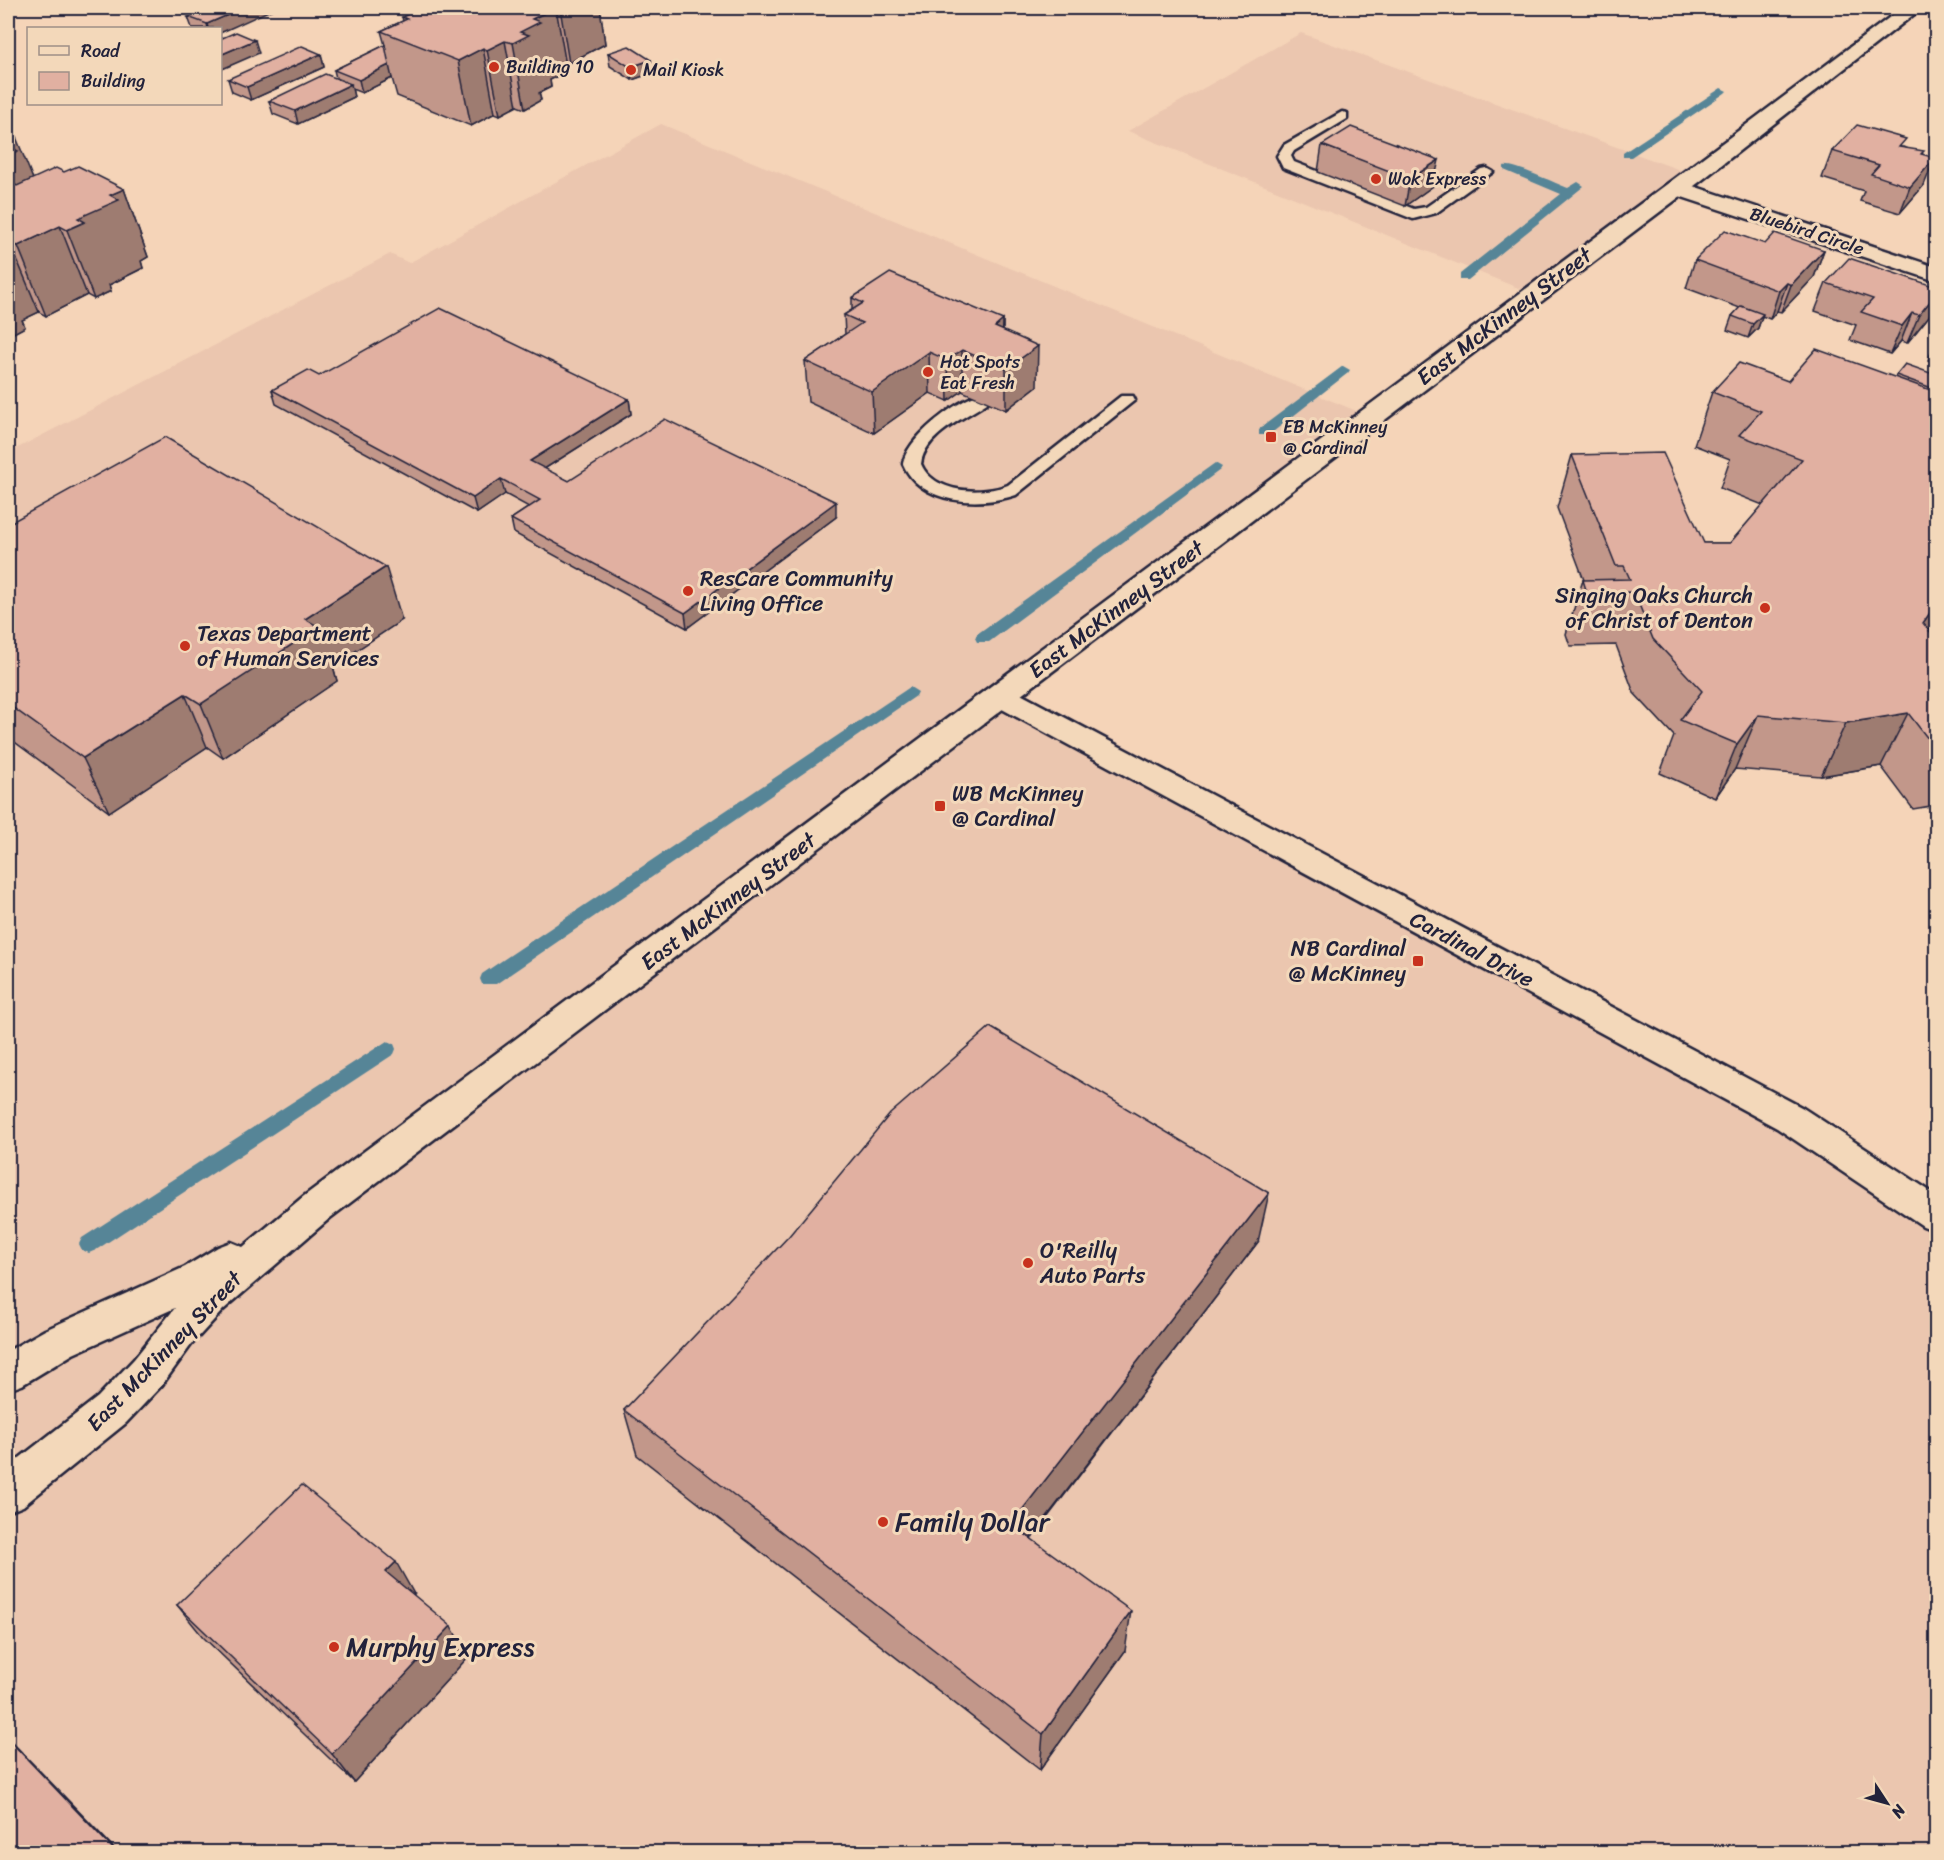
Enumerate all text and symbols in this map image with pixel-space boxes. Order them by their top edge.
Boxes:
legend [27,27,222,105]
text: Road [81,35,121,67]
place label: Building 10 [506,51,594,83]
place label: Mail Kiosk [643,54,724,86]
marker: Building 10 [487,60,501,74]
marker: Mail Kiosk [624,63,638,77]
text: Building [81,65,145,97]
place label: Wok Express [1388,163,1487,195]
marker: Wok Express [1369,172,1383,186]
street label: Bluebird Circle [1746,197,1868,265]
street label: East McKinney Street [1407,236,1601,395]
place label: Hot Spots Eat Fresh [940,346,1021,399]
marker: Hot Spots Eat Fresh [921,365,935,379]
place label: EB McKinney @ Cardinal [1283,411,1388,464]
marker: EB McKinney @ Cardinal [1264,430,1278,444]
street label: East McKinney Street [1019,529,1213,688]
place label: ResCare Community Living Office [700,559,894,623]
place label: Singing Oaks Church of Christ of Denton [1555,576,1753,640]
marker: ResCare Community Living Office [681,584,695,598]
marker: Singing Oaks Church of Christ of Denton [1758,601,1772,615]
place label: Texas Department of Human Services [197,614,380,678]
marker: Texas Department of Human Services [178,639,192,653]
place label: WB McKinney @ Cardinal [952,774,1084,838]
marker: WB McKinney @ Cardinal [933,799,947,813]
street label: East McKinney Street [631,821,825,980]
street label: Cardinal Drive [1403,900,1541,998]
place label: NB Cardinal @ McKinney [1288,929,1407,993]
marker: NB Cardinal @ McKinney [1411,954,1425,968]
place label: O'Reilly Auto Parts [1039,1231,1146,1295]
marker: O'Reilly Auto Parts [1021,1256,1035,1270]
street label: East McKinney Street [76,1260,253,1441]
place label: Family Dollar [895,1498,1051,1546]
marker: Family Dollar [876,1515,890,1529]
place label: Murphy Express [346,1623,535,1671]
marker: Murphy Express [327,1640,341,1654]
north arrow [1857,1773,1917,1833]
text: N [1883,1798,1914,1825]

